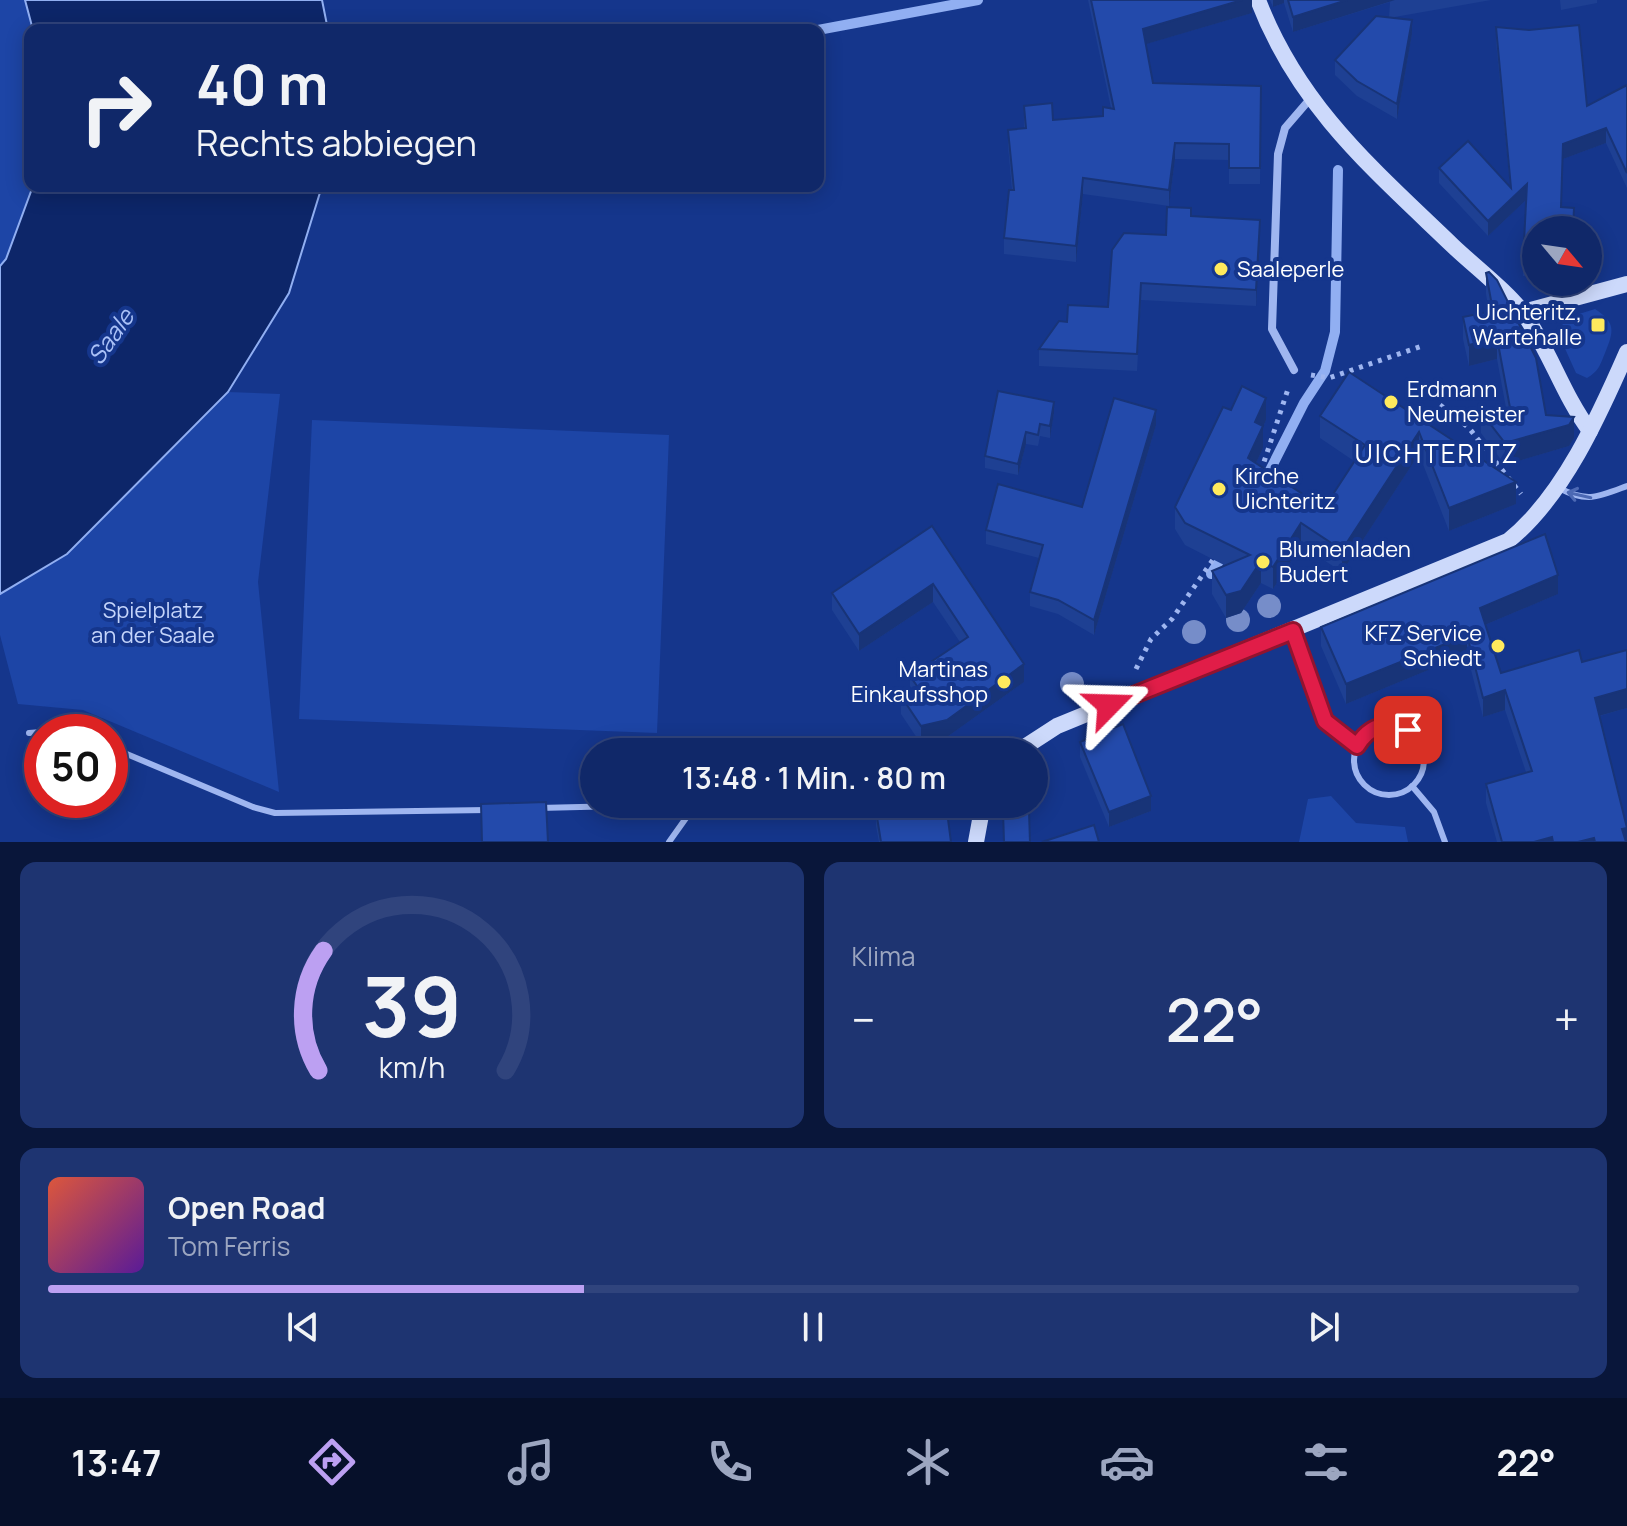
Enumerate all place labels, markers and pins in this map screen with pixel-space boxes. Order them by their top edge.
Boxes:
place label: Saaleperle [1237,254,1345,284]
marker: Saaleperle [1212,260,1230,278]
place label: Uichteritz, Wartehalle [1473,297,1582,352]
marker: Uichteritz, Wartehalle [1589,316,1607,334]
place label: Erdmann Neumeister [1407,374,1525,429]
marker: Erdmann Neumeister [1382,393,1400,411]
place label: Kirche Uichteritz [1235,461,1336,516]
marker: Kirche Uichteritz [1210,480,1228,498]
place label: Blumenladen Budert [1279,534,1411,589]
marker: Blumenladen Budert [1254,553,1272,571]
place label: KFZ Service Schiedt [1365,618,1482,673]
marker: KFZ Service Schiedt [1489,637,1507,655]
place label: Martinas Einkaufsshop [851,654,988,709]
marker: Martinas Einkaufsshop [995,673,1013,691]
pin [1374,696,1442,764]

